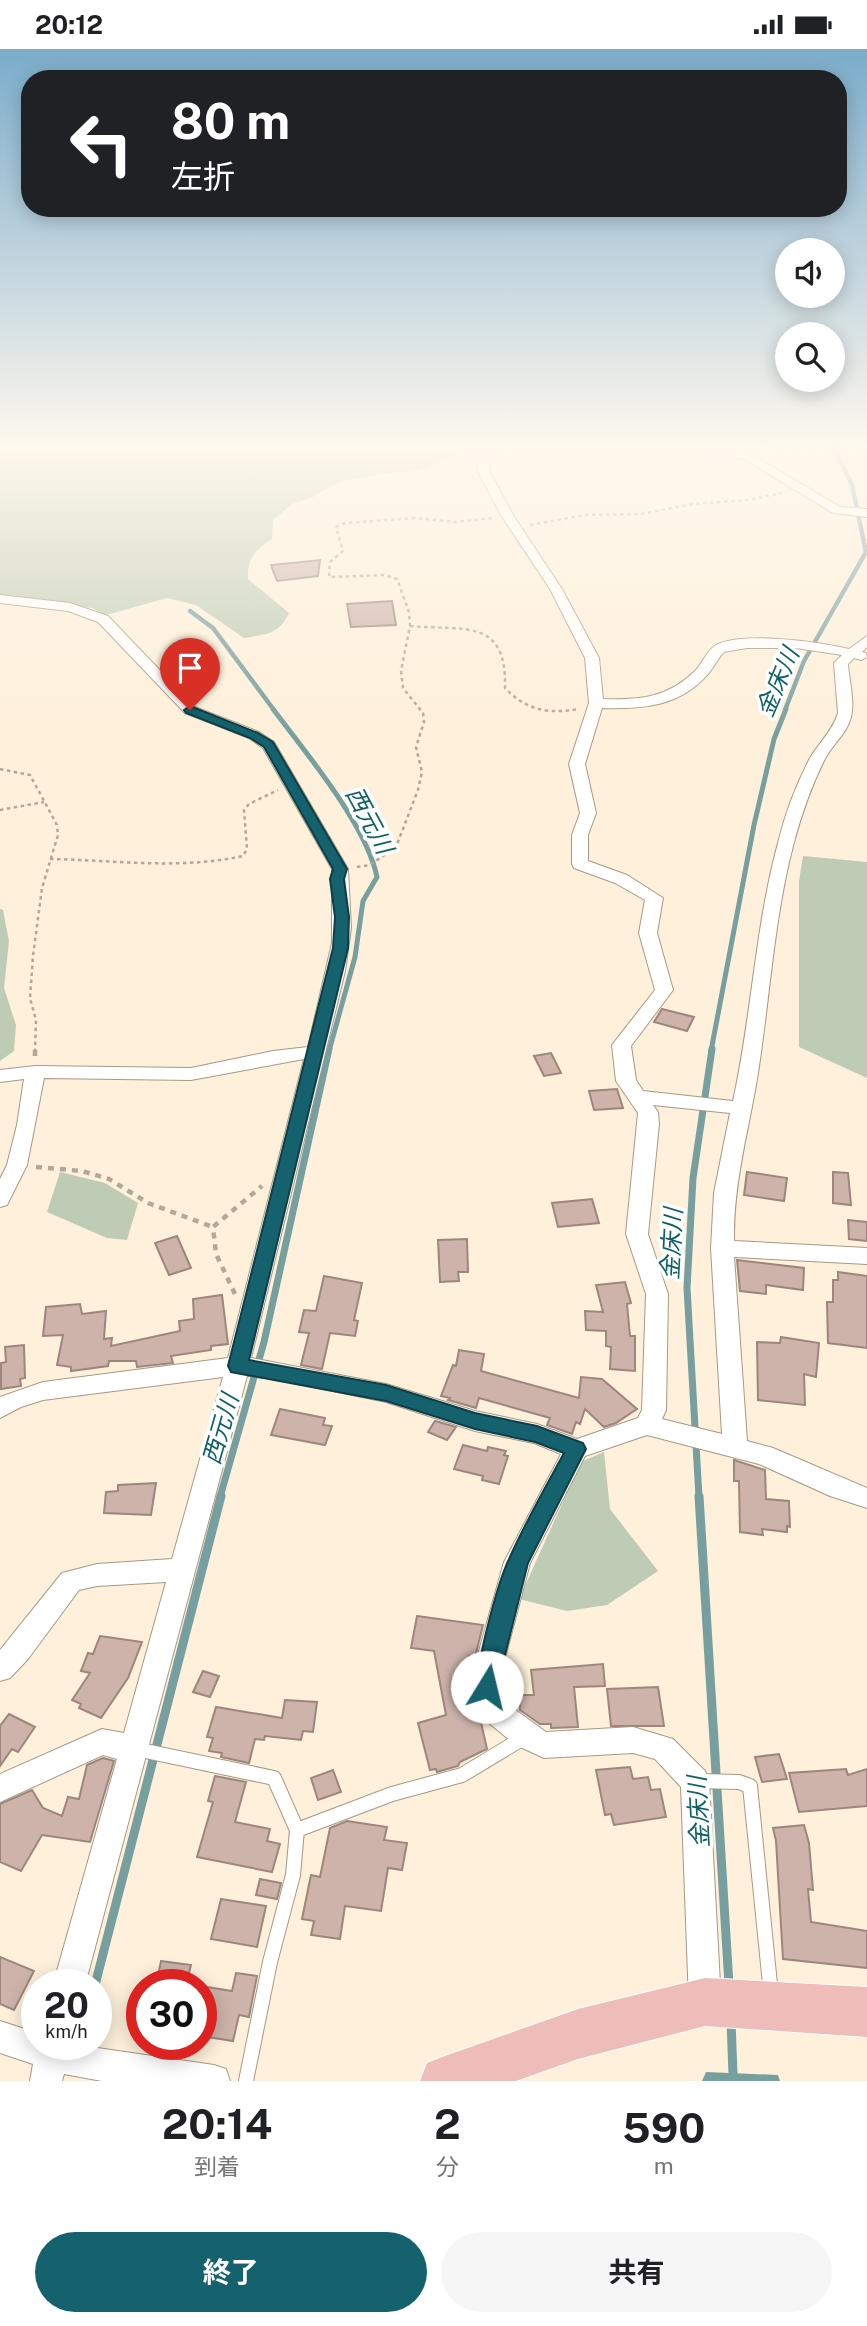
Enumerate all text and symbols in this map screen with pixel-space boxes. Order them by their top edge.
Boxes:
text: 20:12 [35,9,103,40]
text: 80 m [171,92,290,150]
icon: left [56,98,147,189]
text: 左折 [171,158,235,195]
map controls [775,238,845,392]
button: sound [775,238,845,308]
button: search [775,322,845,392]
pin [160,638,220,710]
water label: 金床川 [750,641,805,721]
icon: arrive [171,649,209,687]
water label: 西元川 [341,782,401,861]
water label: 金床川 [655,1204,687,1281]
water label: 西元川 [197,1388,244,1467]
position arrow [450,1650,524,1724]
water label: 金床川 [682,1772,714,1849]
speed limit sign: 30 [126,1969,217,2060]
text: 20 [44,1985,89,2026]
text: km/h [45,2021,88,2042]
text: 20:14 [162,2099,272,2148]
text: 2 [434,2099,461,2148]
text: 590 [622,2103,705,2152]
text: m [654,2152,674,2179]
text: 到着 [194,2153,240,2180]
text: 分 [436,2153,459,2180]
button: 終了 [35,2232,427,2312]
button: 共有 [441,2232,832,2312]

